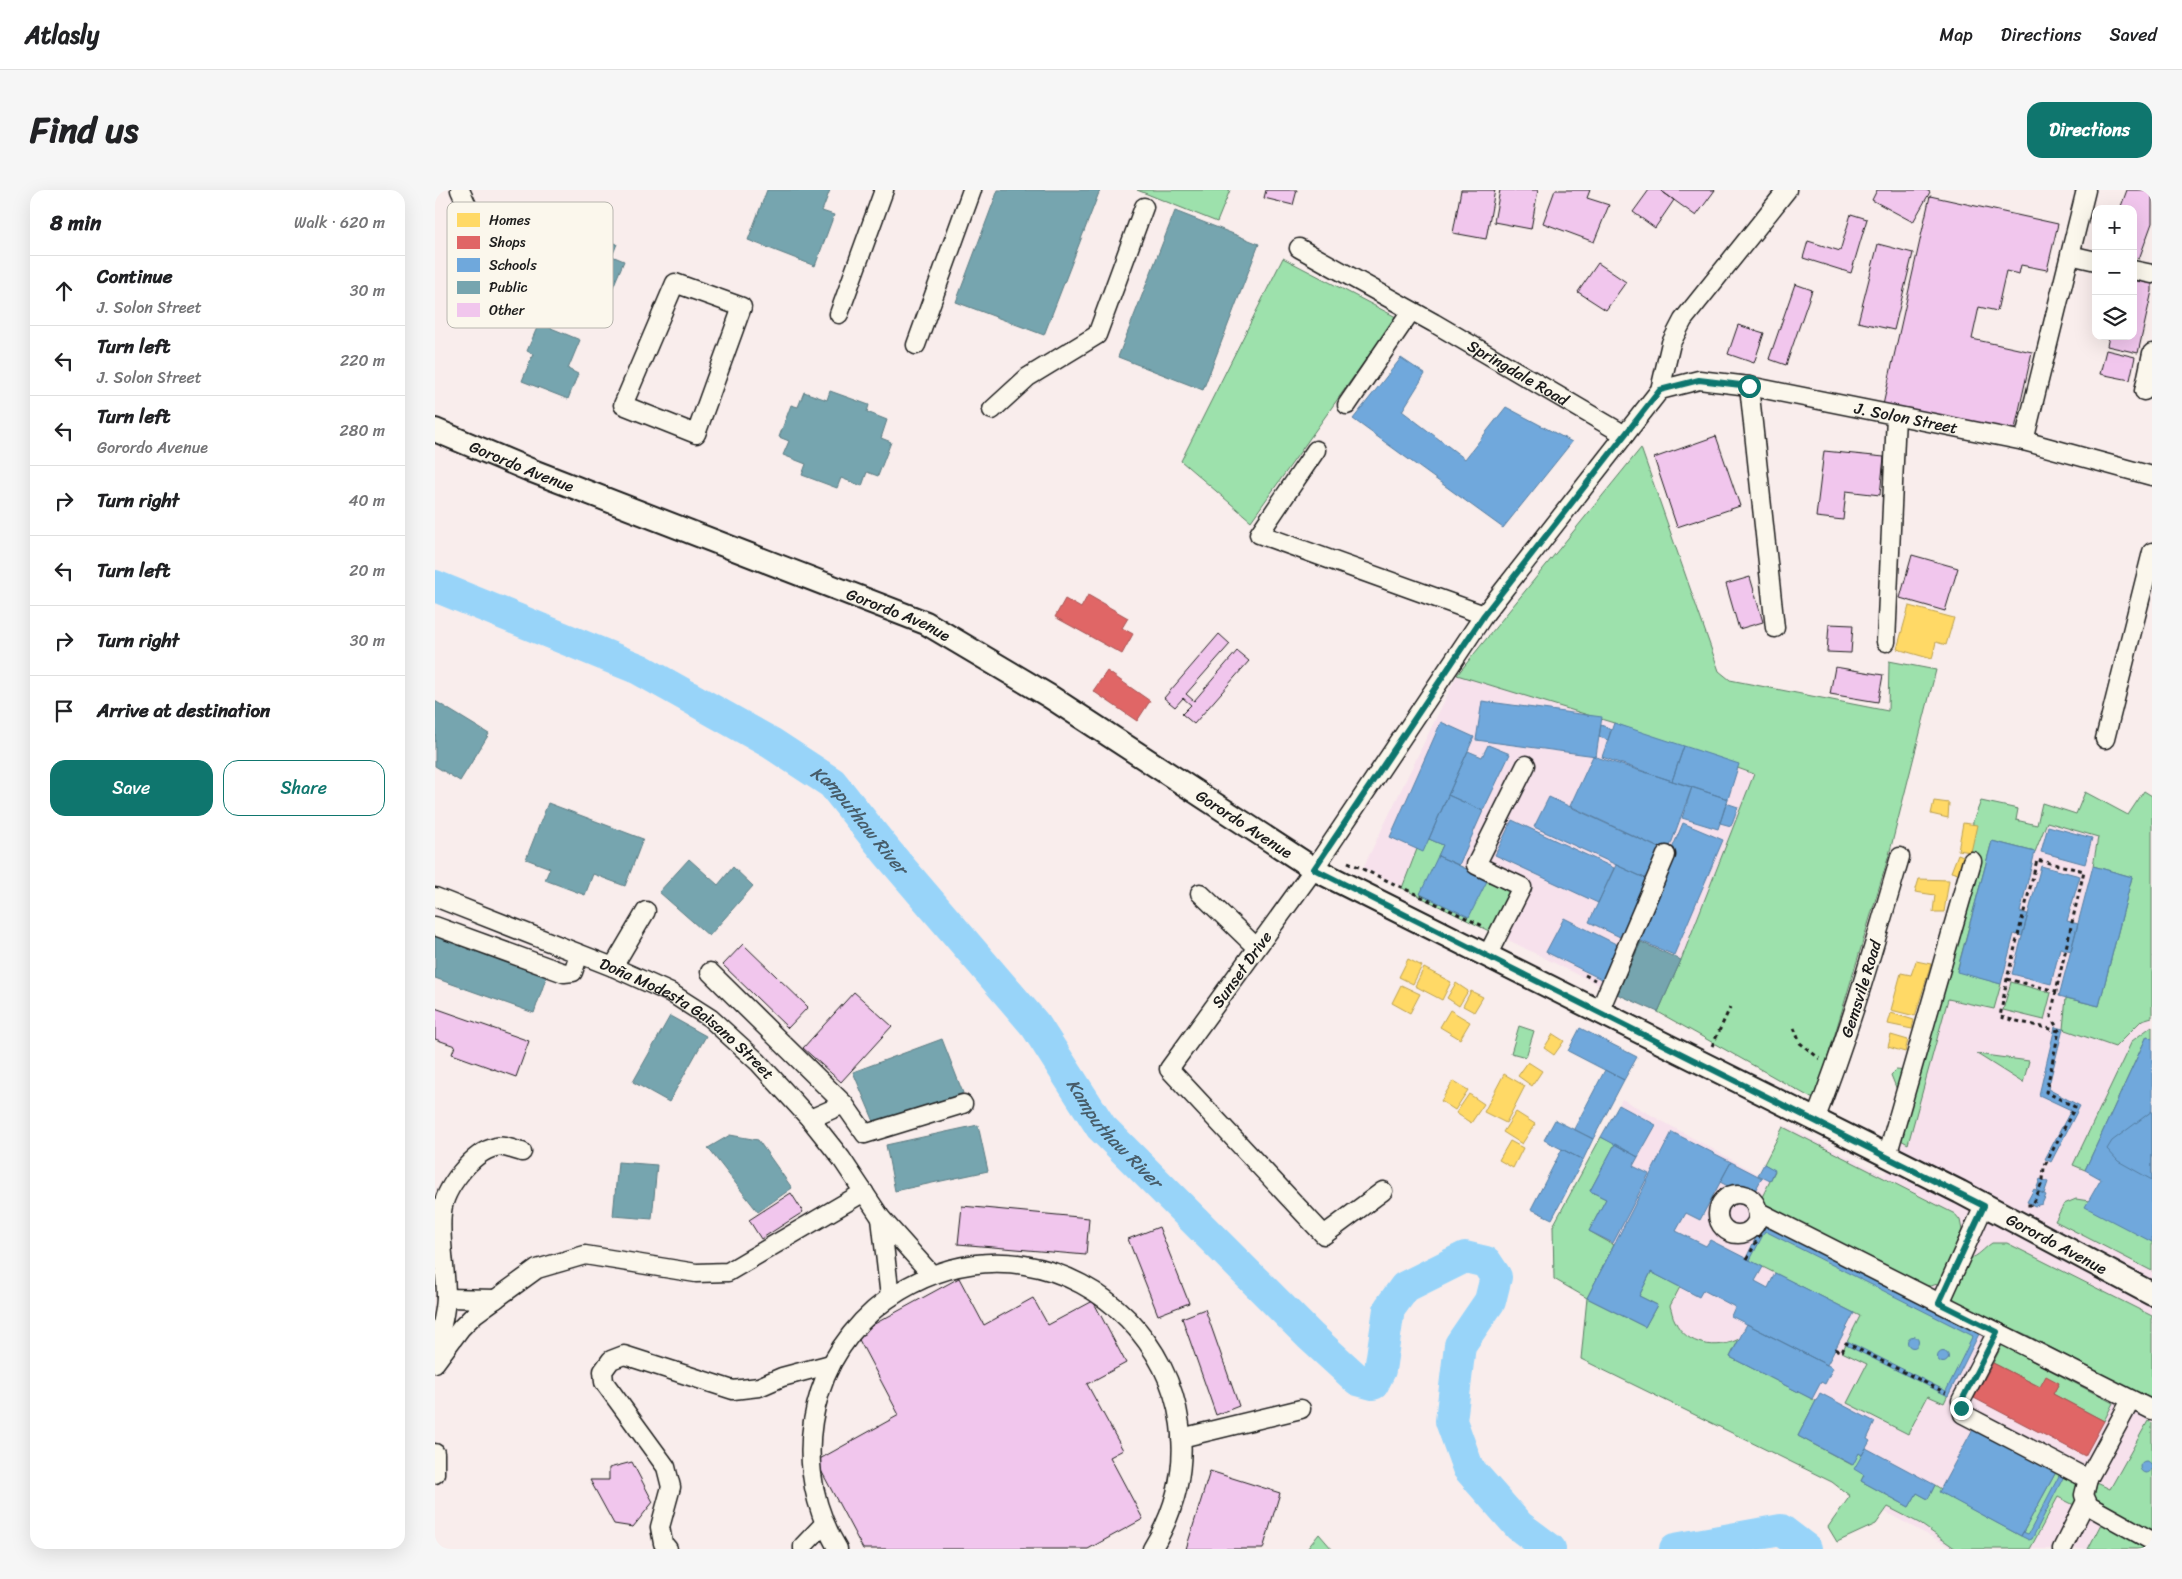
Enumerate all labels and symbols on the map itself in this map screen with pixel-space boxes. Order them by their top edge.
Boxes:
legend [447,202,613,328]
text: Homes [489,208,531,233]
text: Shops [489,230,526,255]
text: Schools [489,253,537,278]
text: Public [489,275,528,300]
text: Other [489,298,526,323]
street label: Springdale Road [1462,332,1576,415]
route start [1738,375,1761,398]
street label: J. Solon Street [1851,393,1960,442]
street label: Gorordo Avenue [465,432,579,501]
street label: Gorordo Avenue [842,580,957,650]
water label: Kamputhaw River [804,757,918,885]
street label: Gorordo Avenue [1190,782,1299,867]
street label: Sunset Drive [1204,925,1280,1014]
street label: Gemsvile Road [1832,935,1890,1041]
street label: Doña Modesta Gaisano Street [595,949,782,1087]
water label: Kamputhaw River [1058,1072,1172,1198]
street label: Gorordo Avenue [2001,1205,2113,1283]
route end [1950,1397,1973,1420]

